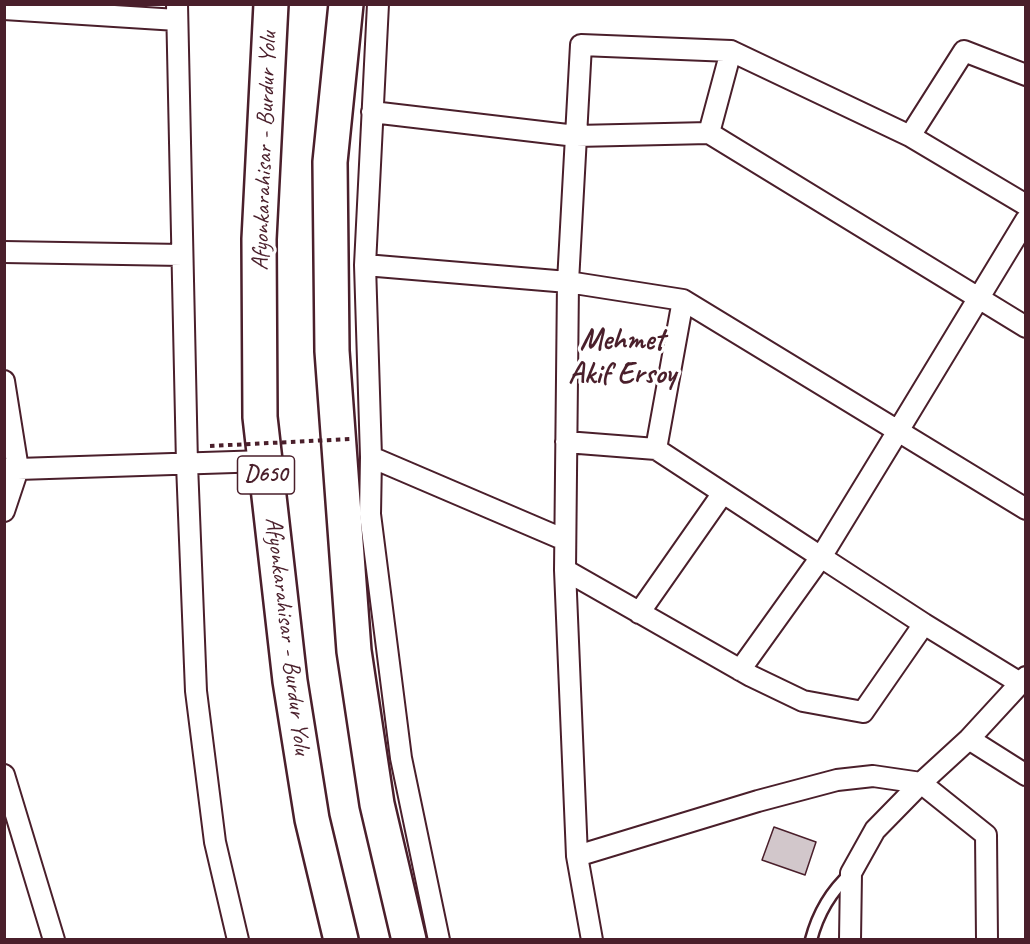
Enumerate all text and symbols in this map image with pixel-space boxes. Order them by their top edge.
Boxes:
street label: Afyonkarahisar - Burdur Yolu [246,31,284,271]
district label: Mehmet Akif Ersoy [568,323,676,394]
road number: D650 [238,456,294,494]
street label: Afyonkarahisar - Burdur Yolu [258,515,316,757]

